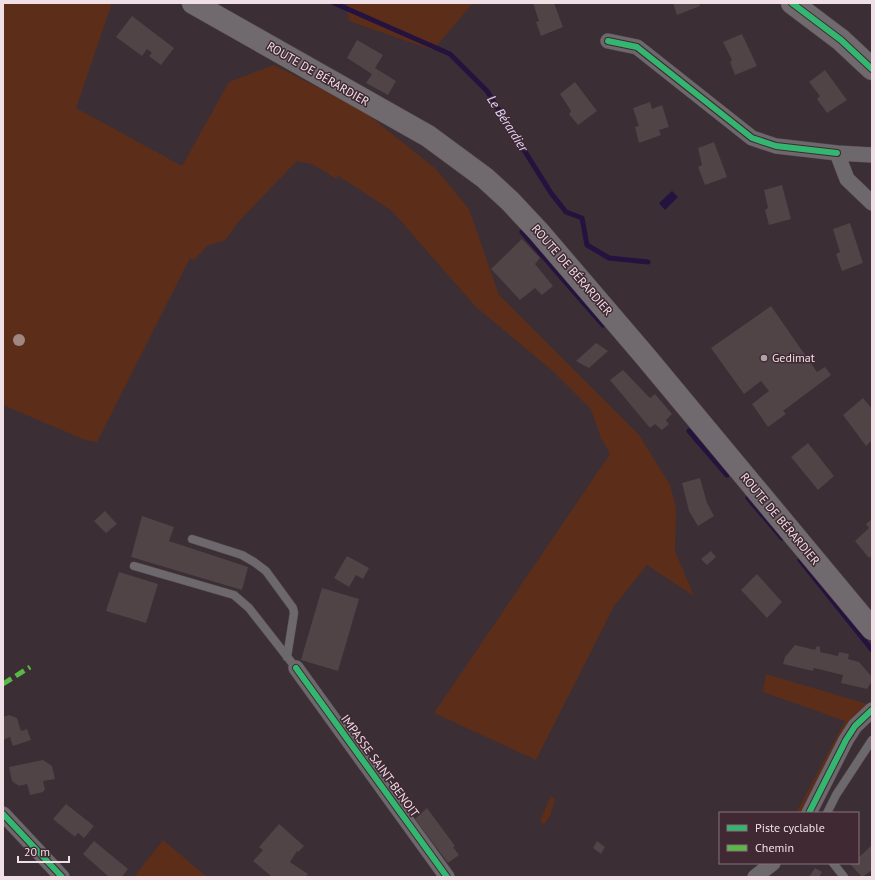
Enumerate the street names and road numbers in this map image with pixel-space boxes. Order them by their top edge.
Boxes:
street label: ROUTE DE BÉRARDIER [264,38,372,109]
street label: ROUTE DE BÉRARDIER [529,221,616,318]
street label: ROUTE DE BÉRARDIER [737,470,823,568]
street label: IMPASSE SAINT-BENOIT [338,711,423,820]

